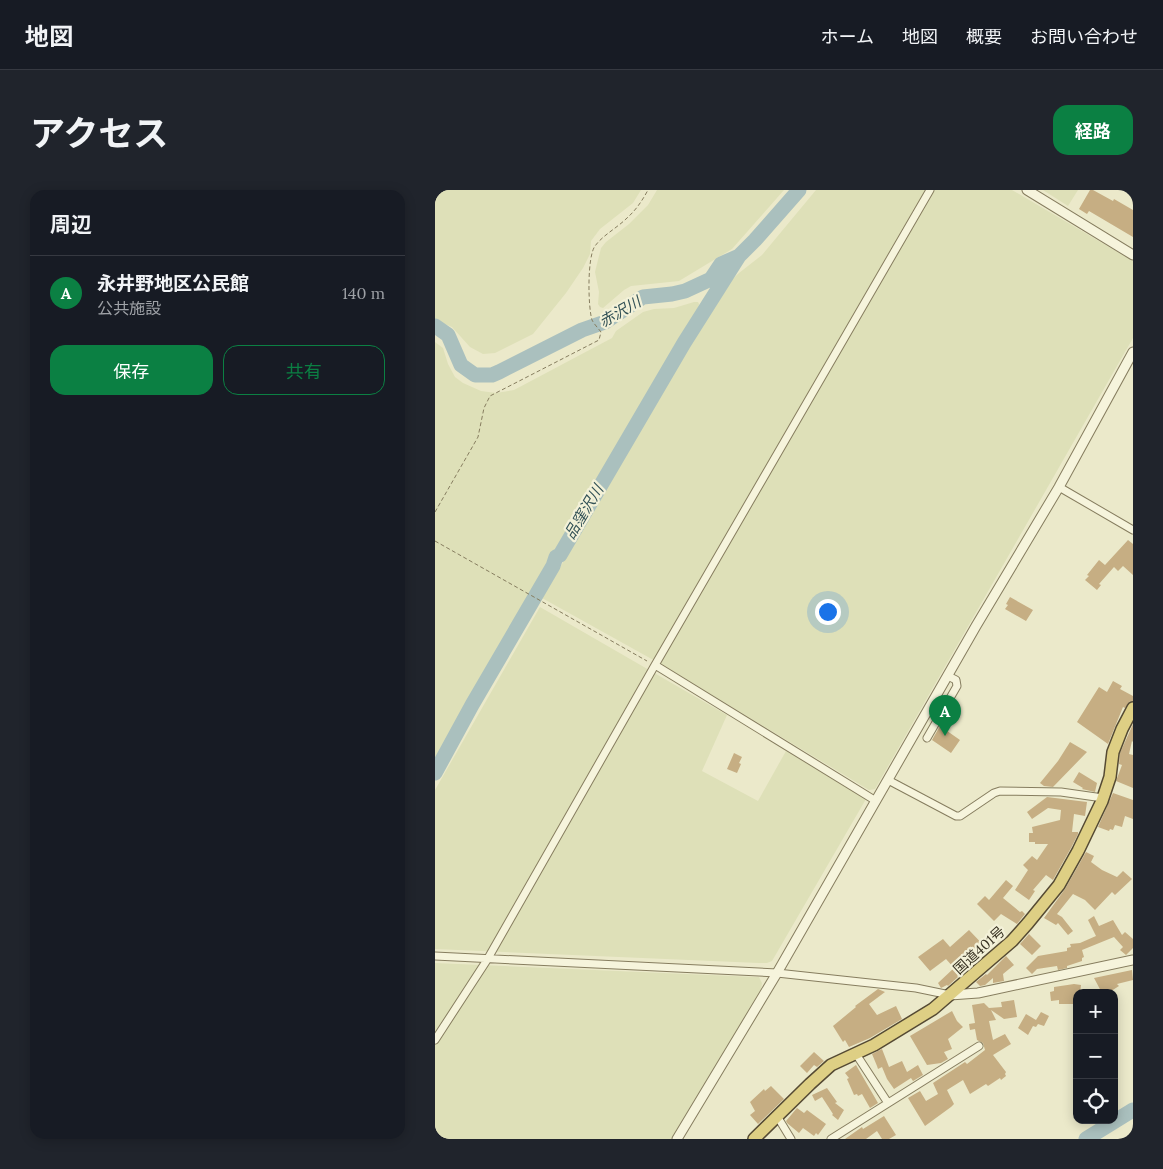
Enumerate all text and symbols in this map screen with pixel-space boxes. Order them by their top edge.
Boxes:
text: 地図 [25,21,73,52]
text: ホーム [821,25,874,48]
text: 地図 [902,25,938,48]
text: 概要 [966,25,1002,48]
text: お問い合わせ [1030,25,1138,48]
button: 経路 [1053,105,1133,155]
text: アクセス [30,111,168,156]
text: 周辺 [50,211,92,238]
text: 永井野地区公民館 [97,271,249,295]
text: A [61,283,71,303]
text: 140 m [342,283,385,303]
water label: 赤沢川 [596,291,646,331]
text: 公共施設 [97,298,161,318]
button: 保存 [50,345,213,395]
button: 共有 [223,345,385,395]
water label: 品窪沢川 [560,479,608,542]
your location [815,599,841,625]
pin: A [929,695,961,736]
street label: 国道401号 [949,922,1009,978]
map controls [1073,989,1118,1124]
button: + [1073,989,1118,1034]
button: − [1073,1034,1118,1079]
button: locate [1073,1079,1118,1124]

